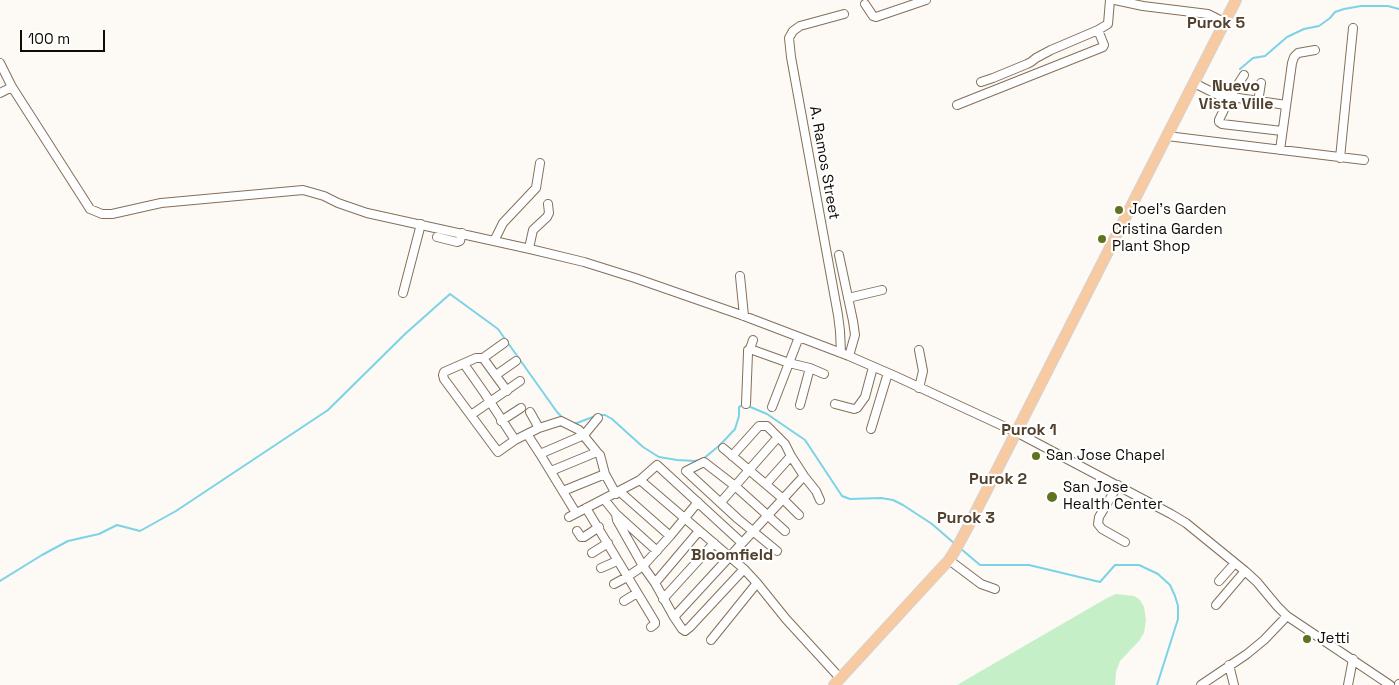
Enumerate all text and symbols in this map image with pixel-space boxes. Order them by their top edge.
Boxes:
district label: Purok 5 [1187,14,1245,34]
scale bar [22,20,108,52]
text: 100 m [28,29,70,48]
district label: Nuevo Vista Ville [1199,77,1273,115]
street label: A. Ramos Street [805,105,843,221]
place label: Joel's Garden [1129,201,1226,219]
marker: Joel's Garden [1113,204,1125,216]
place label: Cristina Garden Plant Shop [1112,221,1223,256]
marker: Cristina Garden Plant Shop [1096,233,1108,245]
district label: Purok 1 [1001,421,1057,441]
place label: San Jose Chapel [1046,447,1165,465]
marker: San Jose Chapel [1030,450,1042,462]
district label: Purok 2 [969,470,1027,490]
place label: San Jose Health Center [1063,479,1163,514]
marker: San Jose Health Center [1045,490,1059,504]
district label: Purok 3 [937,509,995,529]
district label: Bloomfield [691,546,773,566]
place label: Jetti [1317,630,1350,648]
marker: Jetti [1301,633,1313,645]

